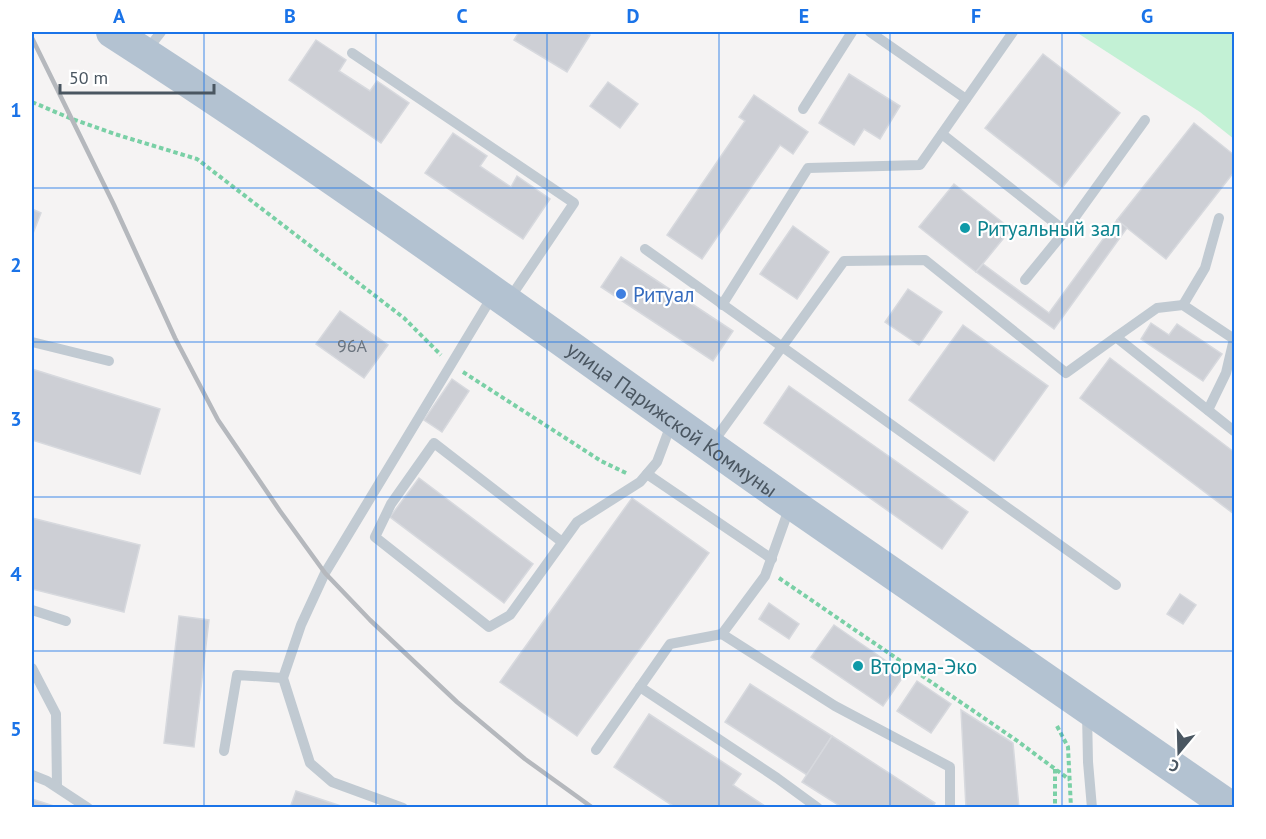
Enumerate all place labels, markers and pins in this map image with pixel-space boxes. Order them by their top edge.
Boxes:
place label: Ритуальный зал [977,215,1121,242]
marker: Ритуальный зал [958,221,972,235]
place label: Ритуал [633,281,695,308]
marker: Ритуал [614,287,628,301]
place label: Вторма-Эко [870,653,977,680]
marker: Вторма-Эко [851,659,865,673]

